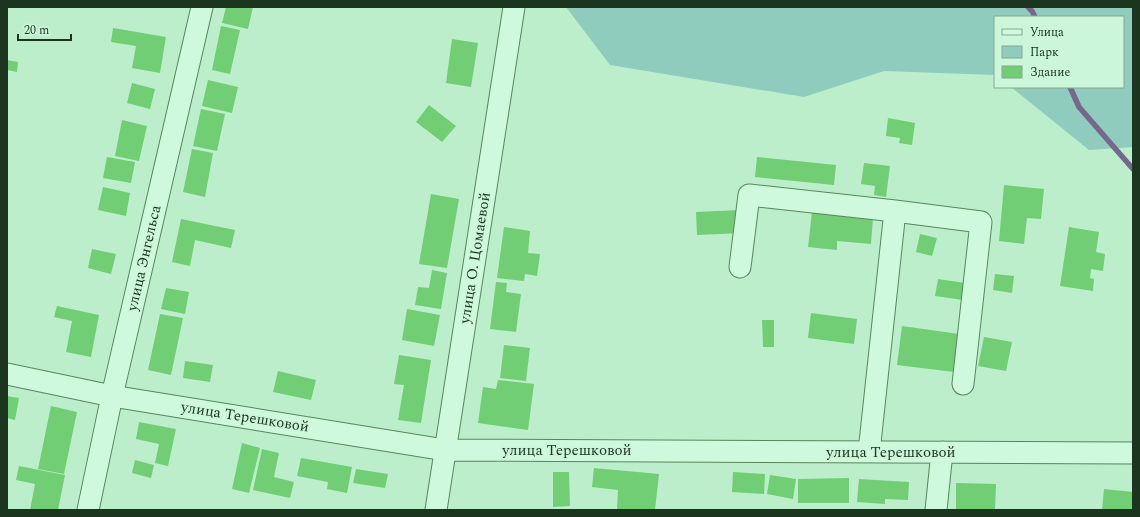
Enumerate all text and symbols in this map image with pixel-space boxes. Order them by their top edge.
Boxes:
scale bar [18,16,71,42]
legend [994,16,1124,88]
text: 20 m [24,21,49,40]
text: Улица [1030,23,1064,42]
text: Парк [1030,43,1059,62]
text: Здание [1030,63,1070,82]
street label: улица О. Цомаевой [453,191,497,326]
street label: улица Энгельса [120,202,168,314]
street label: улица Терешковой [178,395,311,438]
street label: улица Терешковой [501,439,632,462]
street label: улица Терешковой [825,441,956,464]

